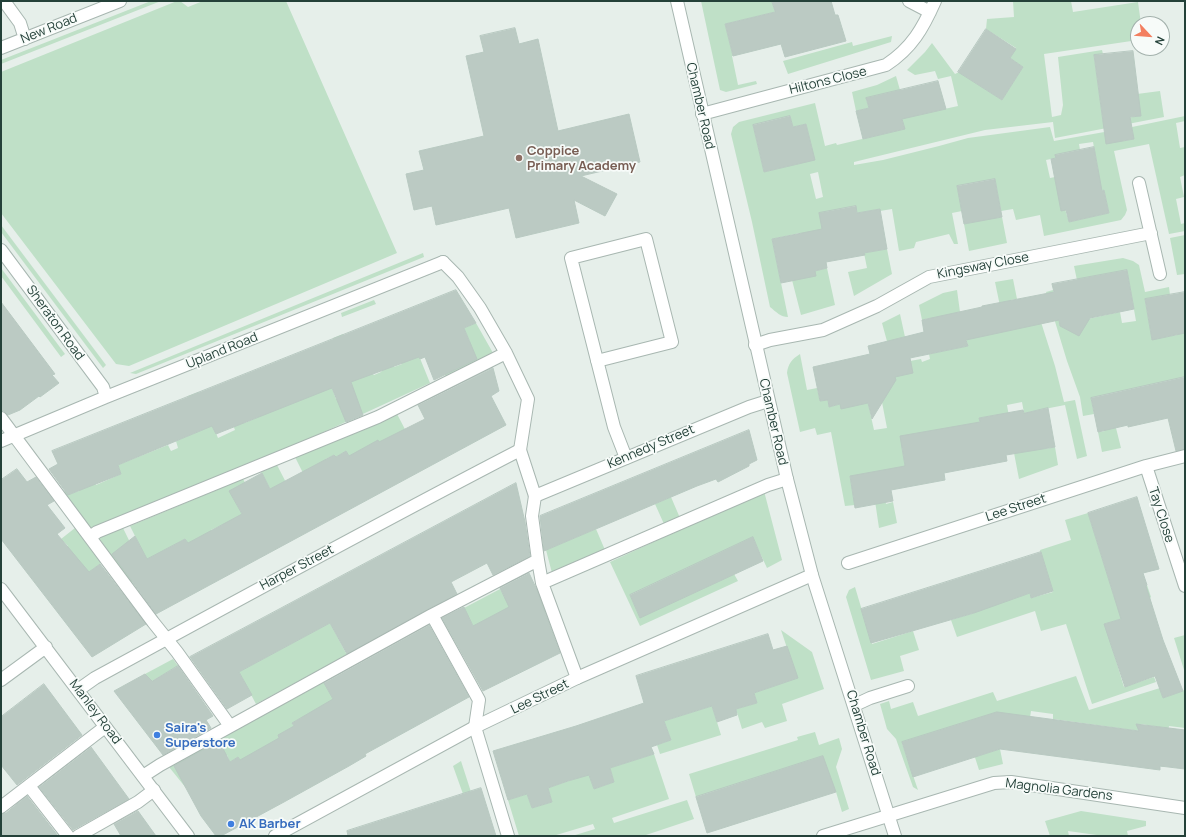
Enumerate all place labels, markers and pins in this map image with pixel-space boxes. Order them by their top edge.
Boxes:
place label: Coppice Primary Academy [527,143,636,174]
marker: Coppice Primary Academy [514,153,524,163]
place label: Saira's Superstore [165,720,236,751]
marker: Saira's Superstore [152,730,162,740]
place label: AK Barber [239,816,301,832]
marker: AK Barber [226,819,236,829]

